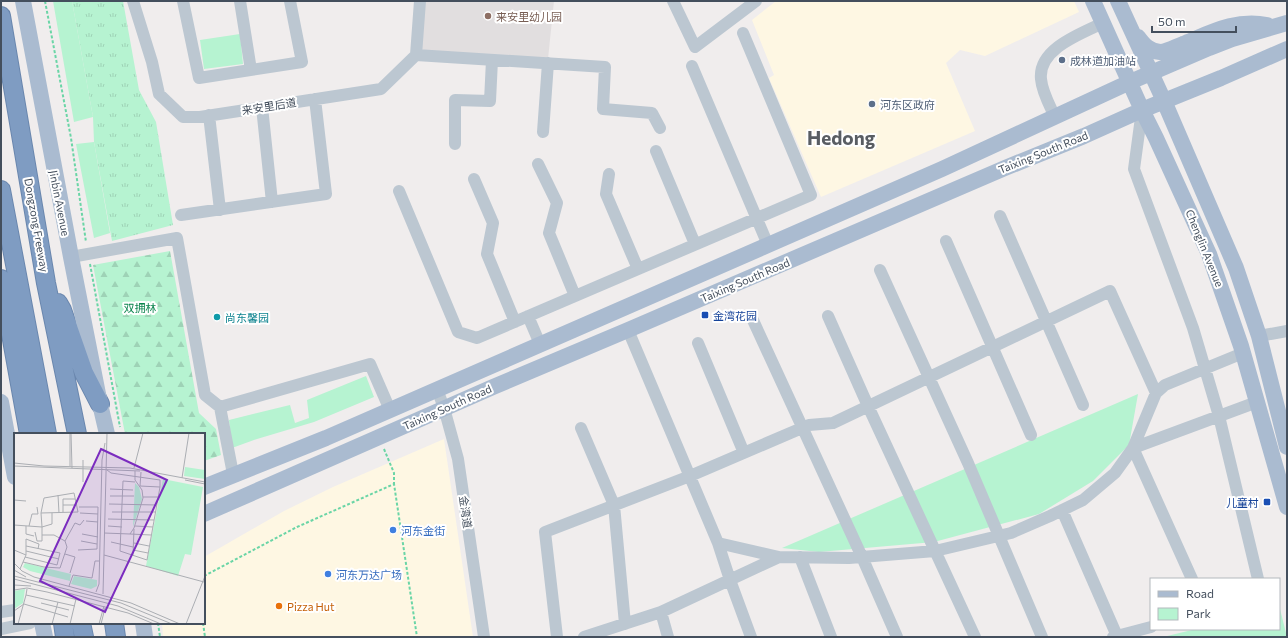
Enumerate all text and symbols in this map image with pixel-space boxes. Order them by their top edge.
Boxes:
scale bar [1152,8,1236,34]
place label: 来安里幼儿园 [496,10,562,23]
marker: 来安里幼儿园 [483,11,493,21]
text: 50 m [1158,14,1186,28]
place label: 成林道加油站 [1070,54,1136,67]
marker: 成林道加油站 [1057,55,1067,65]
street label: 来安里后道 [241,95,297,117]
place label: 河东区政府 [880,98,935,111]
marker: 河东区政府 [867,99,877,109]
district label: Hedong [807,126,876,149]
street label: Taixing South Road [996,128,1090,176]
street label: Jinbin Avenue [46,169,73,237]
street label: Dongzong Freeway [22,177,52,273]
street label: Chenglin Avenue [1184,207,1227,289]
street label: Taixing South Road [698,255,792,305]
park label: 双拥林 [124,301,157,314]
place label: 金湾花园 [713,309,757,322]
marker: 金湾花园 [700,310,710,320]
place label: 尚东馨园 [225,311,269,324]
marker: 尚东馨园 [212,312,222,322]
street label: Taixing South Road [401,382,493,432]
inset map [14,433,205,624]
street label: 金湾道 [457,495,475,529]
place label: 儿童村 [1226,496,1259,509]
marker: 儿童村 [1262,497,1272,507]
place label: 河东金街 [401,524,445,537]
marker: 河东金街 [388,525,398,535]
place label: 河东万达广场 [336,568,402,581]
marker: 河东万达广场 [323,569,333,579]
legend [1150,578,1280,630]
text: Road [1186,586,1214,600]
place label: Pizza Hut [287,600,335,613]
marker: Pizza Hut [274,601,284,611]
text: Park [1186,606,1212,620]

